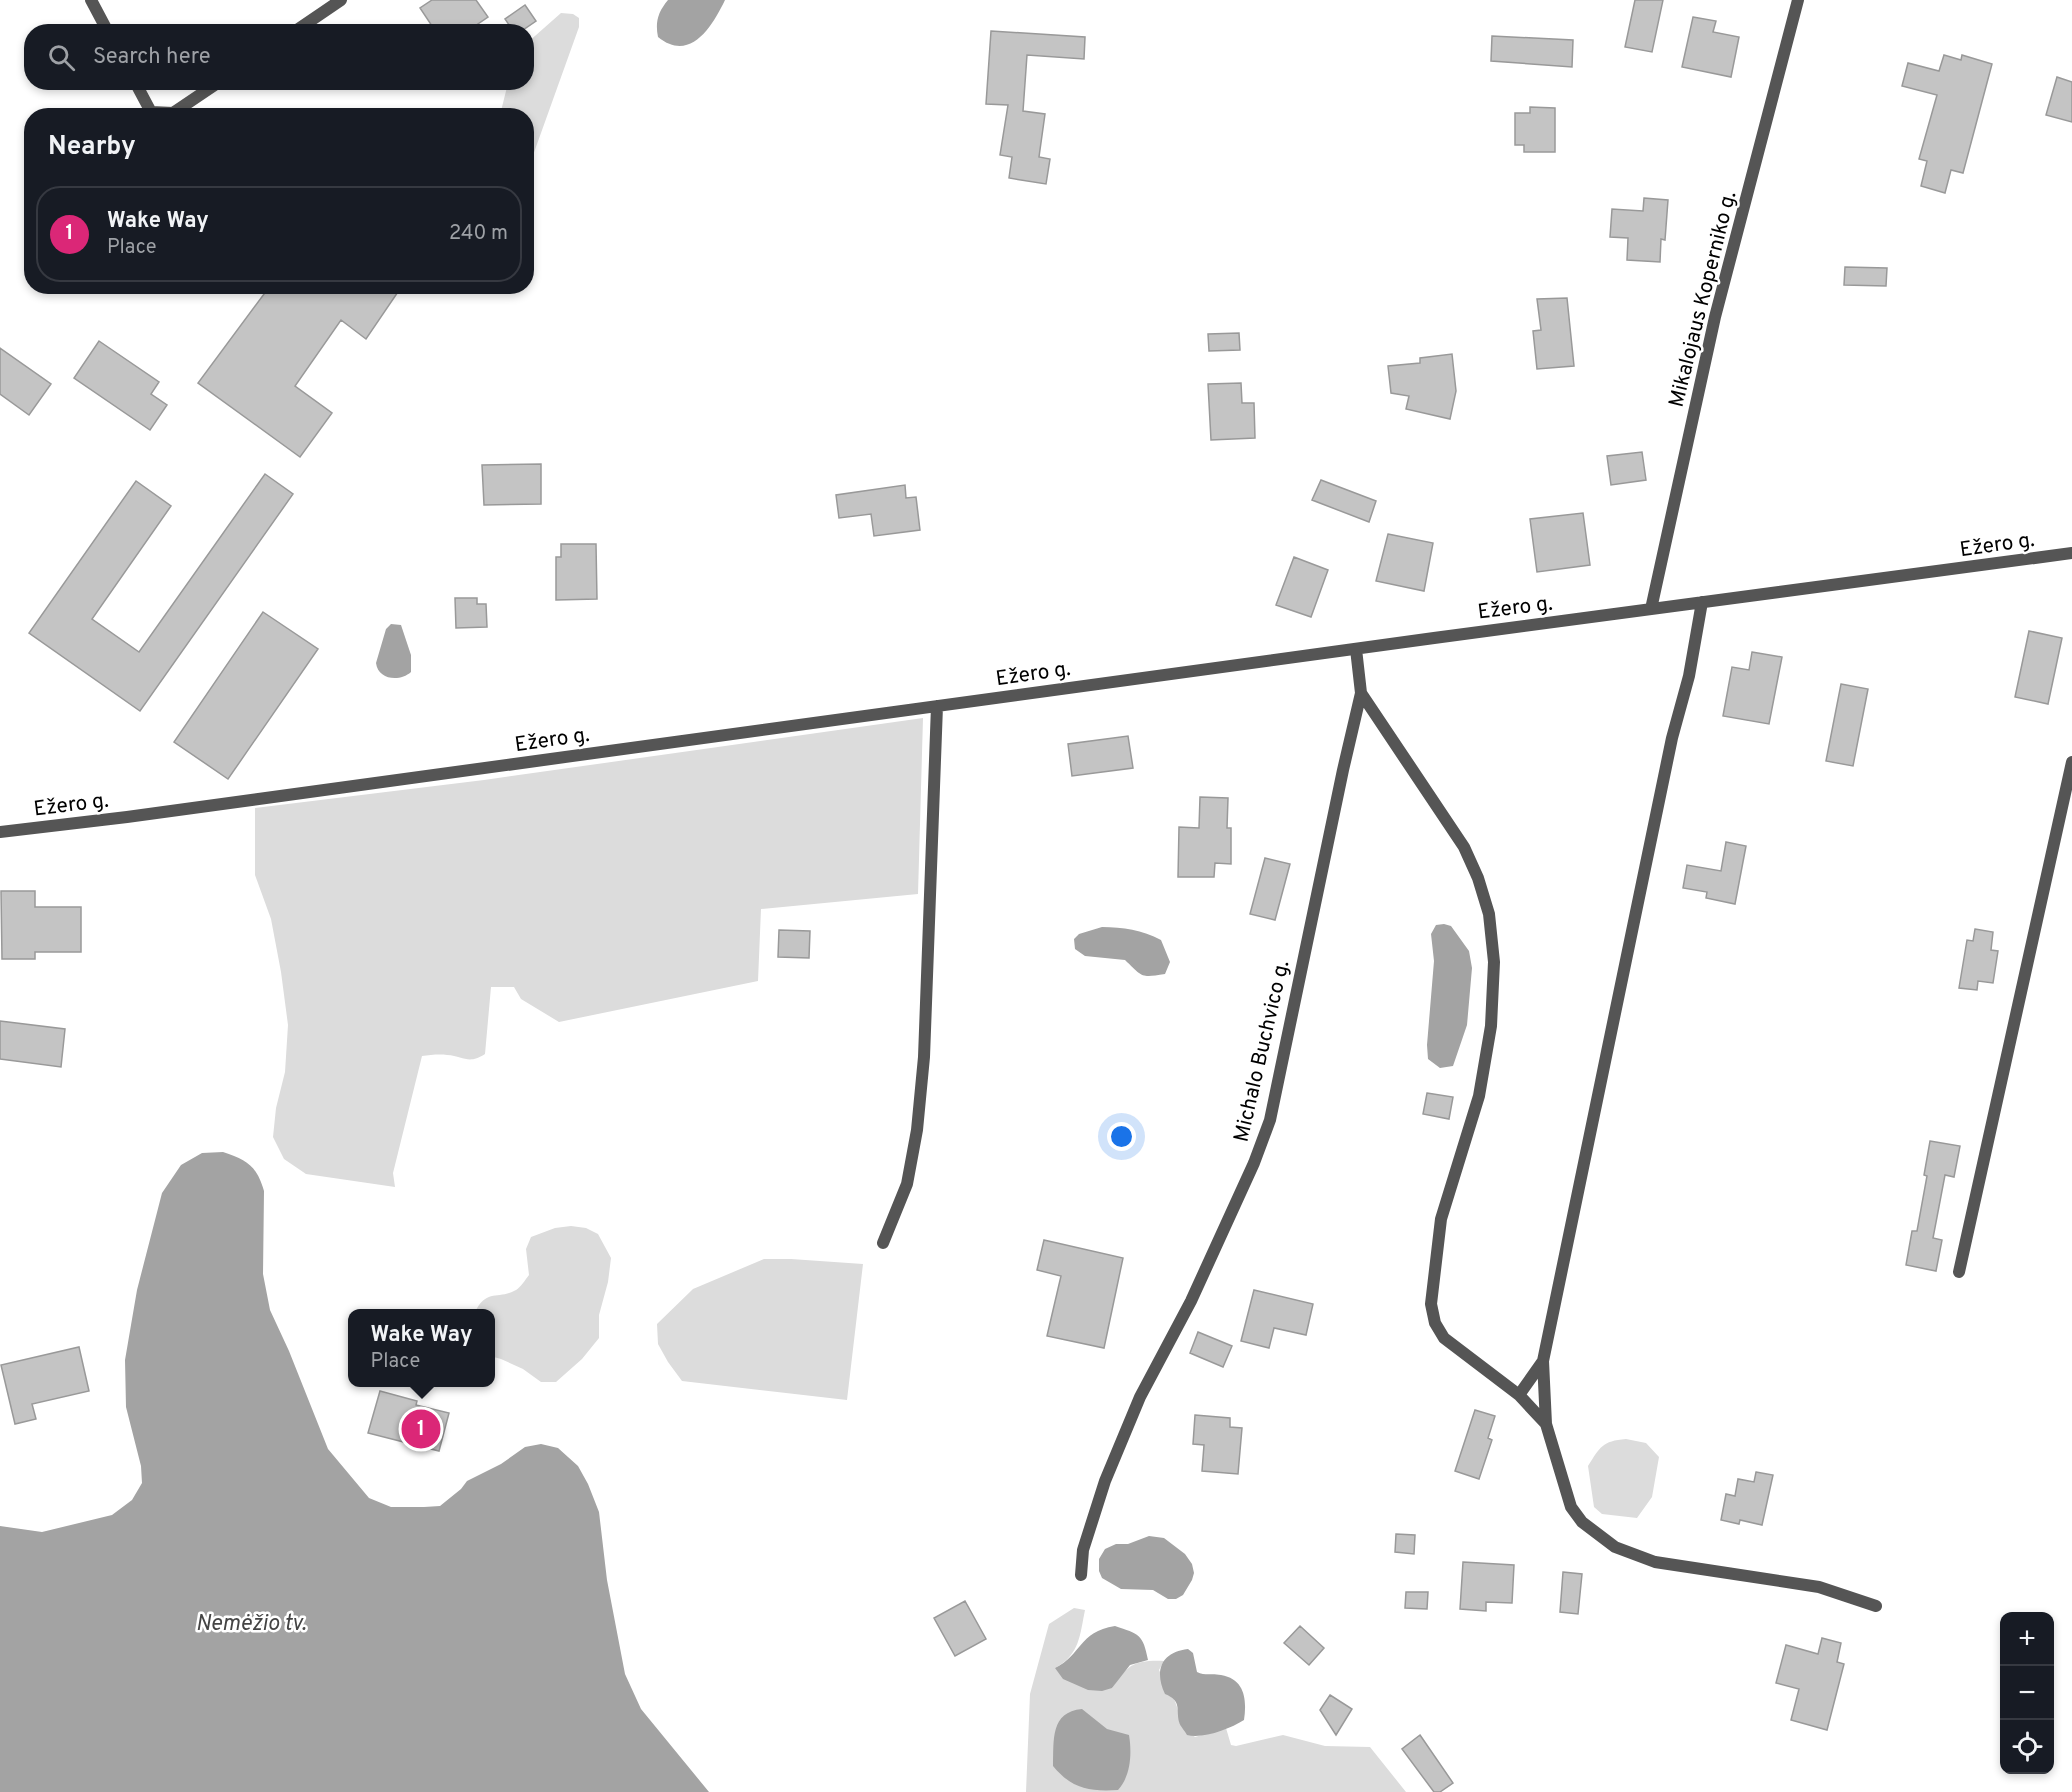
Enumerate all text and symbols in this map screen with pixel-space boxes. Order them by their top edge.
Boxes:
search box [24,24,534,90]
icon: search [45,41,78,74]
text: Search here [93,44,211,71]
text: Nearby [48,131,136,164]
street label: Mikalojaus Koperniko g. [1664,189,1743,410]
text: Wake Way [107,208,209,235]
text: 1 [66,221,74,247]
text: 240 m [449,221,508,247]
text: Place [107,235,157,261]
street label: Ežero g. [1958,527,2036,564]
street label: Ežero g. [1476,591,1554,626]
street label: Ežero g. [994,656,1072,693]
street label: Ežero g. [513,722,591,759]
street label: Ežero g. [32,788,110,823]
street label: Michalo Buchvico g. [1228,958,1296,1145]
your location [1107,1122,1136,1151]
popup [348,1309,495,1387]
text: Wake Way [371,1322,472,1349]
text: Place [371,1349,420,1375]
pin: 1 [402,1406,440,1452]
water label: Nemėžio tv. [196,1611,306,1638]
map controls [2000,1612,2054,1774]
button: + [2000,1612,2054,1666]
button: − [2000,1666,2054,1720]
button: locate [2000,1720,2054,1774]

